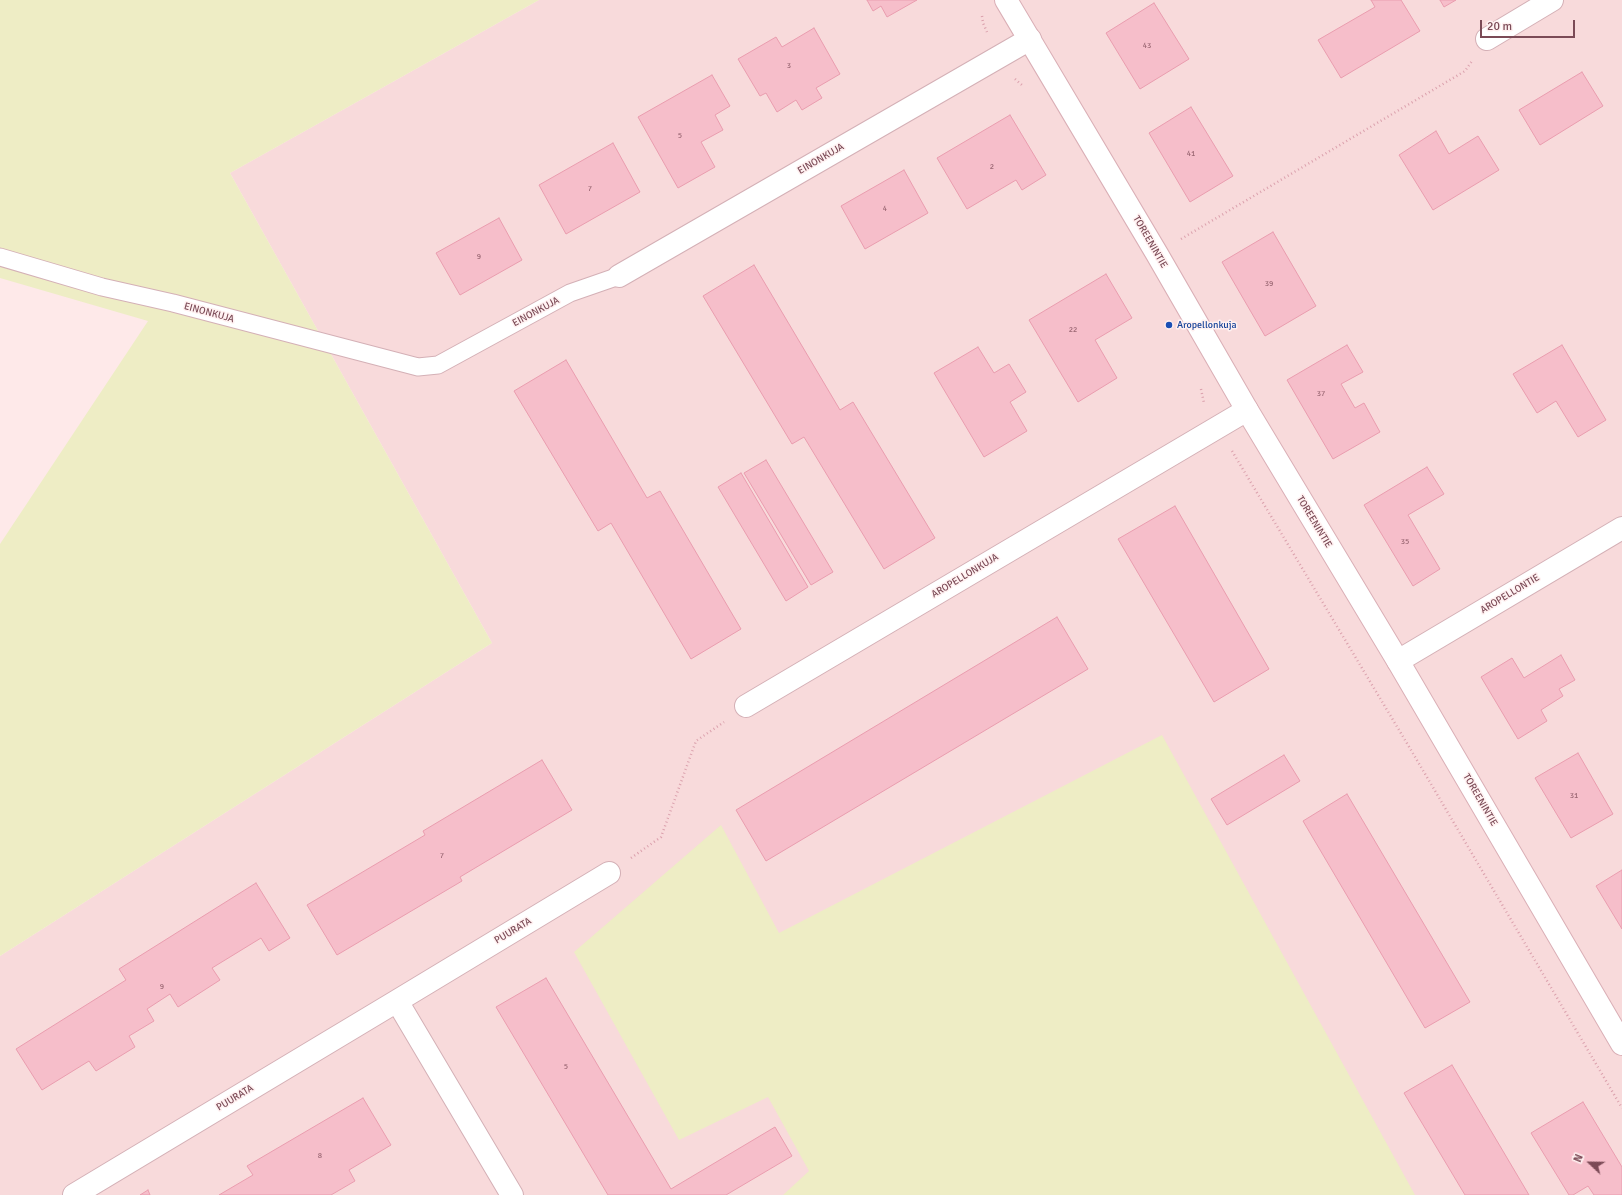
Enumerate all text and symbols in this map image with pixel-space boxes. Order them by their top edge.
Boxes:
scale bar [1482,12,1577,38]
text: 20 m [1487,19,1512,34]
house number: 43 [1143,41,1151,51]
house number: 3 [787,61,791,71]
house number: 5 [678,131,682,141]
street label: EINONKUJA [796,141,846,177]
house number: 41 [1187,149,1195,159]
house number: 2 [990,162,994,172]
house number: 7 [588,184,592,194]
house number: 4 [883,204,887,214]
street label: TOREENINTIE [1130,214,1170,270]
house number: 9 [477,252,481,262]
house number: 39 [1265,279,1273,289]
street label: EINONKUJA [510,295,562,329]
street label: EINONKUJA [183,301,235,325]
place label: Aropellonkuja [1177,319,1237,331]
marker: Aropellonkuja [1164,320,1174,330]
house number: 22 [1069,325,1077,335]
house number: 37 [1317,389,1325,399]
street label: TOREENINTIE [1294,494,1334,550]
house number: 35 [1401,537,1409,547]
street label: AROPELLONKUJA [929,551,1001,601]
street label: AROPELLONTIE [1478,572,1542,616]
street label: TOREENINTIE [1460,772,1500,828]
house number: 31 [1570,791,1578,801]
house number: 7 [440,851,444,861]
street label: PUURATA [492,915,534,947]
house number: 9 [160,982,164,992]
house number: 5 [564,1062,568,1072]
street label: PUURATA [214,1082,256,1114]
north arrow [1570,1143,1610,1183]
house number: 8 [318,1151,322,1161]
text: N [1571,1152,1586,1164]

